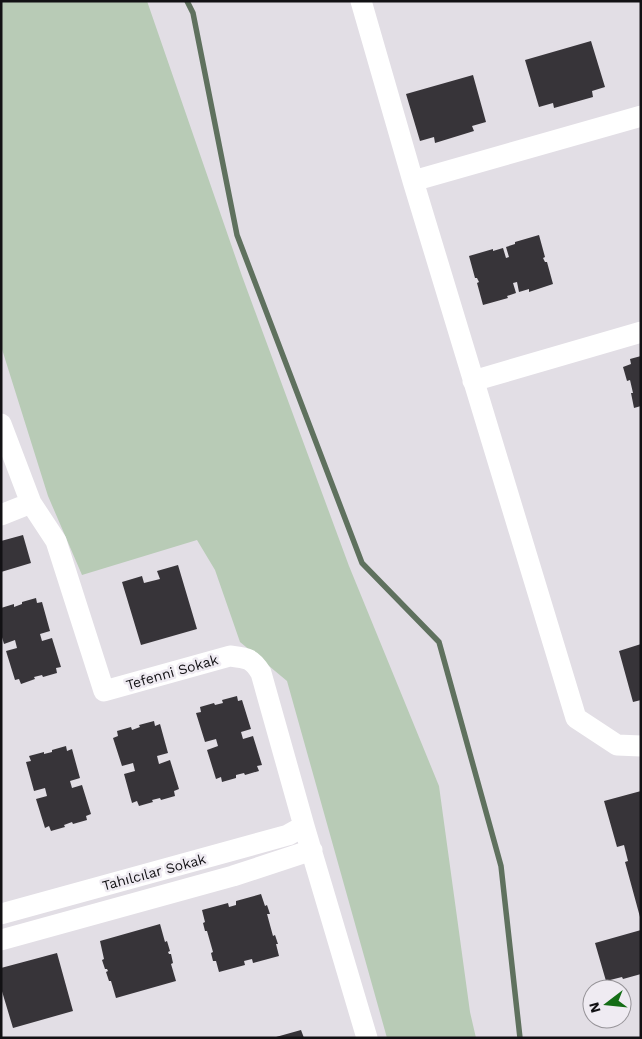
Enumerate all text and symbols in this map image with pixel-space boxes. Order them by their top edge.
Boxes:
street label: Tefenni Sokak [124,651,220,693]
street label: Tahılcılar Sokak [100,850,208,894]
north arrow [582,979,632,1029]
text: N [585,1000,604,1015]

